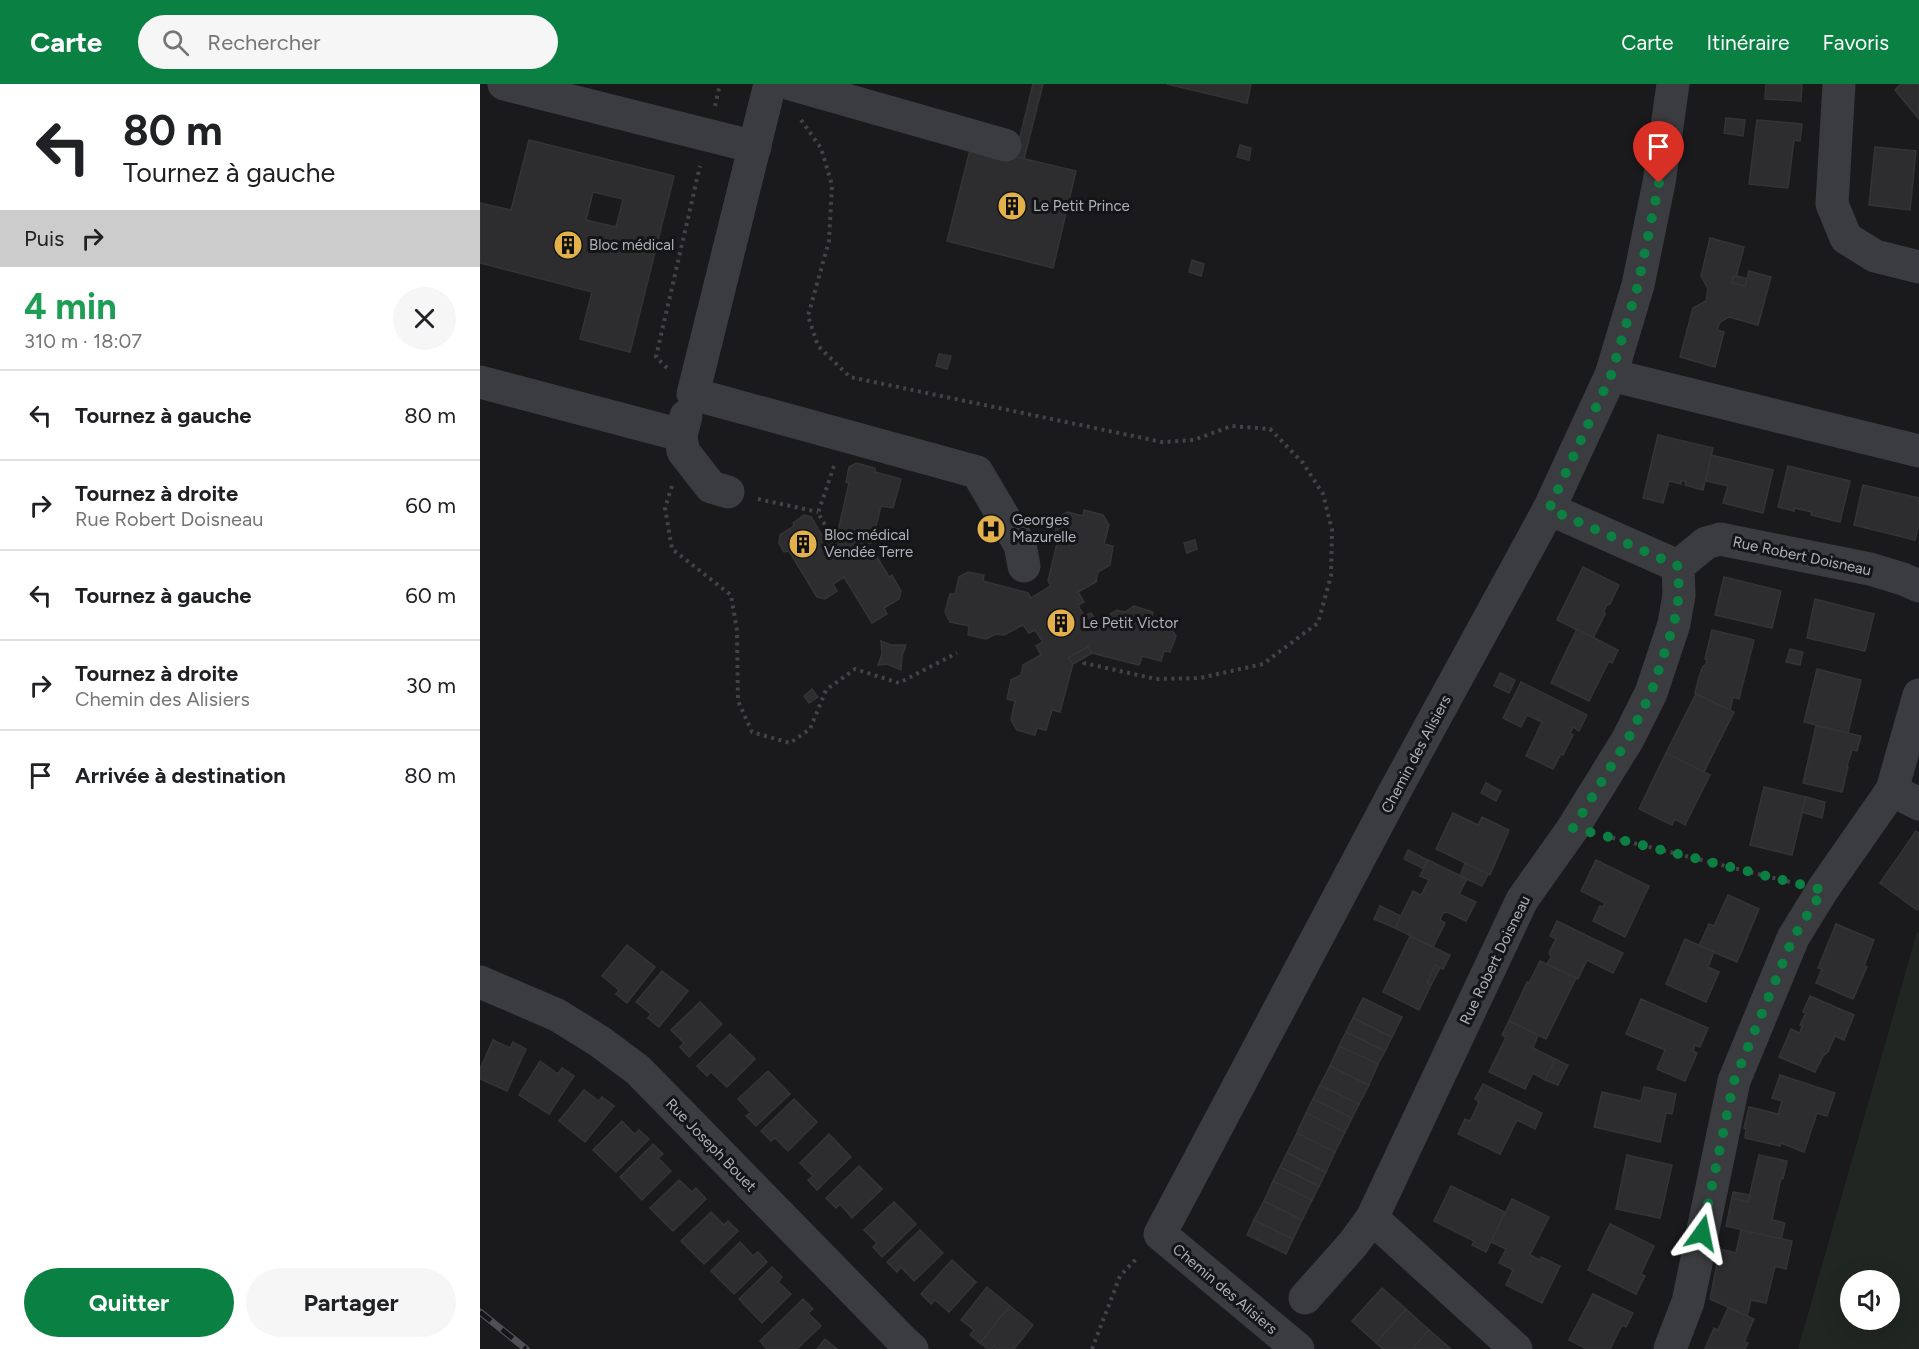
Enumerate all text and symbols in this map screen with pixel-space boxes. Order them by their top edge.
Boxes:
search box [138,15,558,69]
text: Carte [30,25,102,59]
icon: search [159,26,192,59]
text: Rechercher [207,29,320,56]
text: Carte [1621,30,1674,55]
text: Itinéraire [1707,30,1790,55]
text: Favoris [1823,30,1889,55]
text: 80 m [123,105,223,156]
icon: left [24,108,102,186]
pin [1633,121,1684,183]
icon: arrive [1642,130,1675,163]
text: Tournez à gauche [123,156,335,189]
building icon: Le Petit Prince [996,190,1028,222]
place label: Le Petit Prince [1033,197,1130,215]
icon: right [76,222,109,255]
text: Puis [24,225,64,252]
building icon: Bloc médical [552,229,584,261]
place label: Bloc médical [589,236,674,254]
text: 4 min [24,285,117,328]
button: close [393,287,456,350]
text: 310 m · 18:07 [24,329,142,353]
icon: left [24,399,57,432]
text: Tournez à gauche [75,402,251,429]
text: 80 m [404,402,456,429]
text: Tournez à droite [75,480,238,507]
icon: right [24,489,57,522]
text: 60 m [405,492,456,519]
text: Rue Robert Doisneau [75,507,263,531]
place label: Georges Mazurelle [1012,511,1076,546]
hospital icon: Georges Mazurelle [975,513,1007,545]
place label: Bloc médical Vendée Terre [824,526,913,561]
building icon: Bloc médical Vendée Terre [787,528,819,560]
street label: Rue Robert Doisneau [1731,533,1873,579]
icon: left [24,579,57,612]
text: Tournez à gauche [75,582,251,609]
text: 60 m [405,582,456,609]
building icon: Le Petit Victor [1045,607,1077,639]
place label: Le Petit Victor [1082,614,1178,632]
text: Tournez à droite [75,660,238,687]
icon: right [24,669,57,702]
text: 30 m [406,672,456,699]
text: Chemin des Alisiers [75,687,250,711]
street label: Chemin des Alisiers [1377,692,1455,816]
icon: arrive [24,759,57,792]
text: Arrivée à destination [75,762,286,789]
text: 80 m [404,762,456,789]
street label: Rue Robert Doisneau [1456,893,1534,1027]
street label: Rue Joseph Bouet [662,1095,760,1195]
position arrow [1670,1201,1734,1265]
street label: Chemin des Alisiers [1169,1240,1281,1338]
button: Quitter [24,1268,234,1337]
button: Partager [246,1268,456,1337]
map controls [1840,1270,1900,1330]
button: sound [1840,1270,1900,1330]

